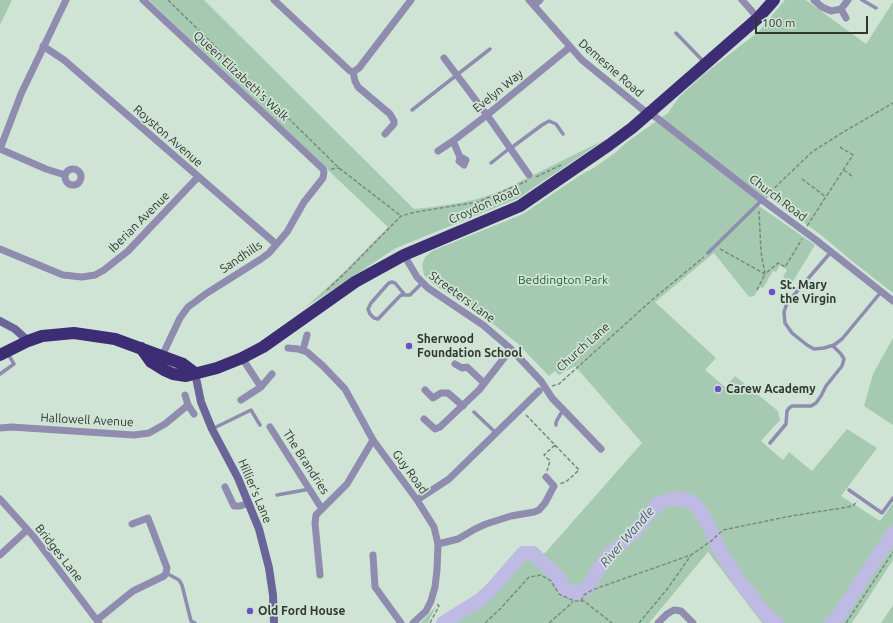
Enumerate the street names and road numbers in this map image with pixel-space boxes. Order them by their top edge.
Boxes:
street label: Queen Elizabeth's Walk [190,28,292,124]
street label: Demesne Road [576,36,646,100]
street label: Evelyn Way [470,66,526,116]
street label: Royston Avenue [130,102,206,170]
street label: Church Road [746,172,810,224]
street label: Croydon Road [446,183,522,227]
street label: Iberian Avenue [105,188,173,256]
street label: Sandhills [217,238,265,276]
street label: Streeters Lane [426,268,498,326]
street label: Church Lane [553,319,613,375]
street label: Hallowell Avenue [40,410,134,430]
street label: The Brandries [280,427,332,497]
street label: Guy Road [389,447,431,497]
street label: Hillier's Lane [235,457,275,525]
street label: Bridges Lane [32,521,86,585]

